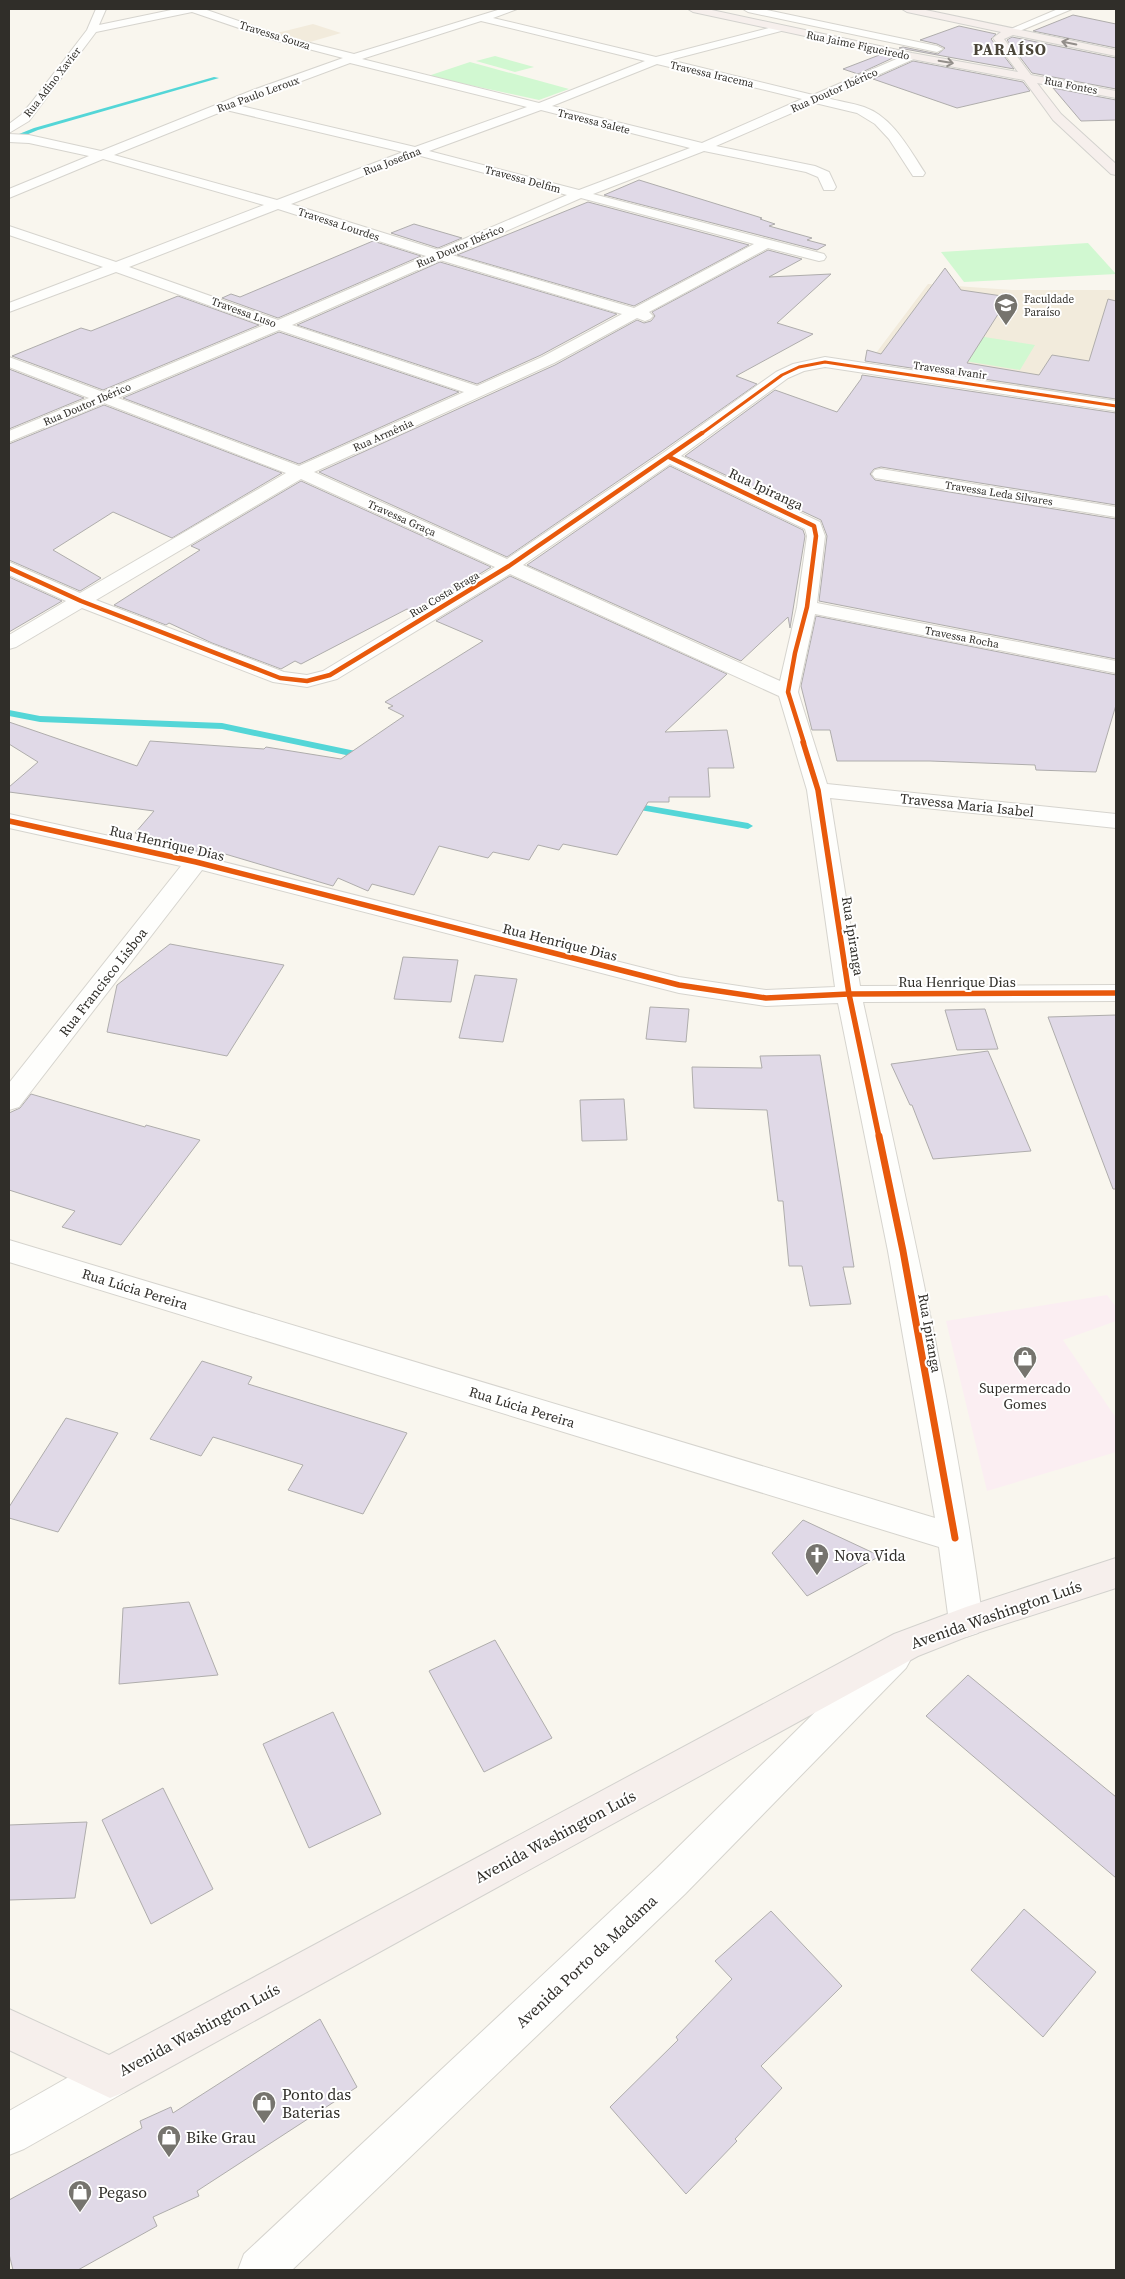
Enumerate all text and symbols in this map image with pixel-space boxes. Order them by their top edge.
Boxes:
street label: Travessa Souza [238,18,313,54]
street label: Rua Jaime Figueiredo [805,27,911,64]
district label: PARAÍSO [973,38,1047,60]
one-way arrow [1061,38,1077,47]
street label: Rua Adino Xavier [20,44,85,120]
street label: Travessa Iracema [669,58,756,92]
one-way arrow [937,58,953,68]
street label: Rua Doutor Ibérico [788,64,880,116]
street label: Rua Paulo Leroux [215,73,302,116]
street label: Rua Fontes [1043,73,1099,98]
street label: Travessa Salete [556,105,632,138]
street label: Rua Josefina [361,143,424,179]
street label: Travessa Delfim [483,162,563,197]
street label: Travessa Lourdes [296,204,382,245]
street label: Rua Doutor Ibérico [414,221,506,272]
school or university icon: Faculdade Paraíso [993,292,1019,326]
place label: Faculdade Paraíso [1024,292,1075,320]
street label: Travessa Luso [209,294,279,331]
street label: Travessa Ivanir [912,358,988,383]
street label: Rua Doutor Ibérico [41,379,133,430]
street label: Rua Armênia [351,415,416,455]
street label: Rua Ipiranga [726,463,807,515]
street label: Travessa Leda Silvares [944,478,1054,509]
street label: Travessa Graça [365,497,439,540]
street label: Rua Costa Braga [406,567,482,621]
street label: Travessa Rocha [923,623,1001,652]
street label: Travessa Maria Isabel [899,788,1035,822]
street label: Rua Henrique Dias [107,820,227,866]
street label: Rua Ipiranga [837,895,869,978]
street label: Rua Henrique Dias [501,918,619,966]
street label: Rua Francisco Lisboa [54,923,152,1040]
street label: Rua Henrique Dias [898,972,1016,992]
street label: Rua Lúcia Pereira [79,1263,191,1315]
street label: Rua Ipiranga [913,1292,947,1375]
shop icon: Supermercado Gomes [1012,1345,1038,1379]
place label: Supermercado Gomes [979,1378,1071,1414]
street label: Rua Lúcia Pereira [466,1381,578,1433]
church icon: Nova Vida [804,1542,830,1576]
place label: Nova Vida [834,1544,907,1566]
street label: Avenida Washington Luís [908,1574,1084,1654]
street label: Avenida Washington Luís [471,1784,639,1888]
street label: Avenida Porto da Madama [510,1889,662,2033]
street label: Avenida Washington Luís [115,1977,283,2081]
place label: Ponto das Baterias [282,2083,351,2123]
shop icon: Ponto das Baterias [251,2090,277,2124]
shop icon: Bike Grau [156,2124,182,2158]
place label: Bike Grau [186,2126,256,2148]
shop icon: Pegaso [67,2179,93,2213]
place label: Pegaso [98,2181,147,2203]

